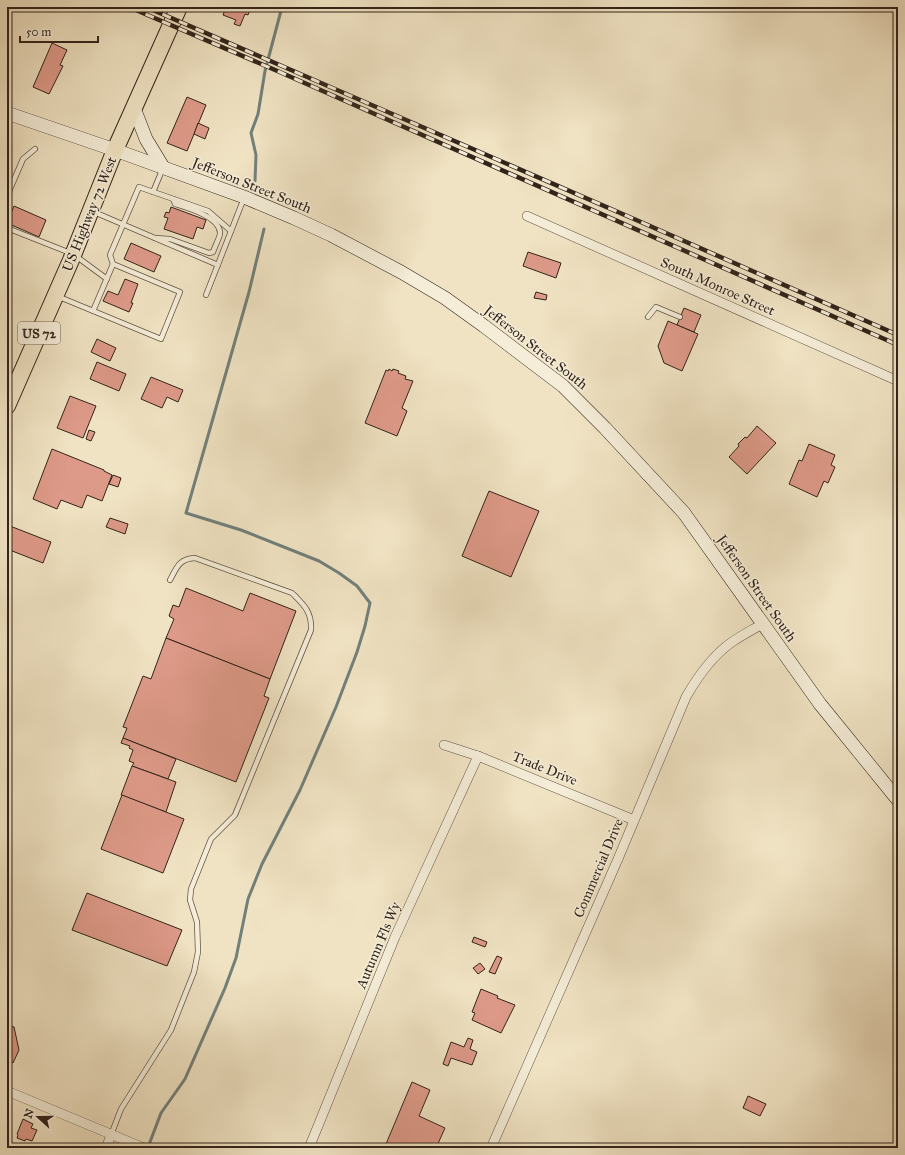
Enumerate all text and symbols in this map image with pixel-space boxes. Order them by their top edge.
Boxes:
scale bar [20,18,98,44]
text: 50 m [26,25,51,39]
street label: Jefferson Street South [188,153,314,218]
street label: US Highway 72 West [59,154,120,274]
street label: South Monroe Street [658,254,778,319]
street label: Jefferson Street South [478,300,591,394]
road number: US 72 [18,322,60,344]
street label: Jefferson Street South [711,530,800,646]
street label: Trade Drive [510,748,580,789]
street label: Commercial Drive [570,816,627,920]
street label: Autumn Fls Wy [352,899,404,992]
north arrow [18,1097,58,1137]
text: N [21,1106,37,1120]

